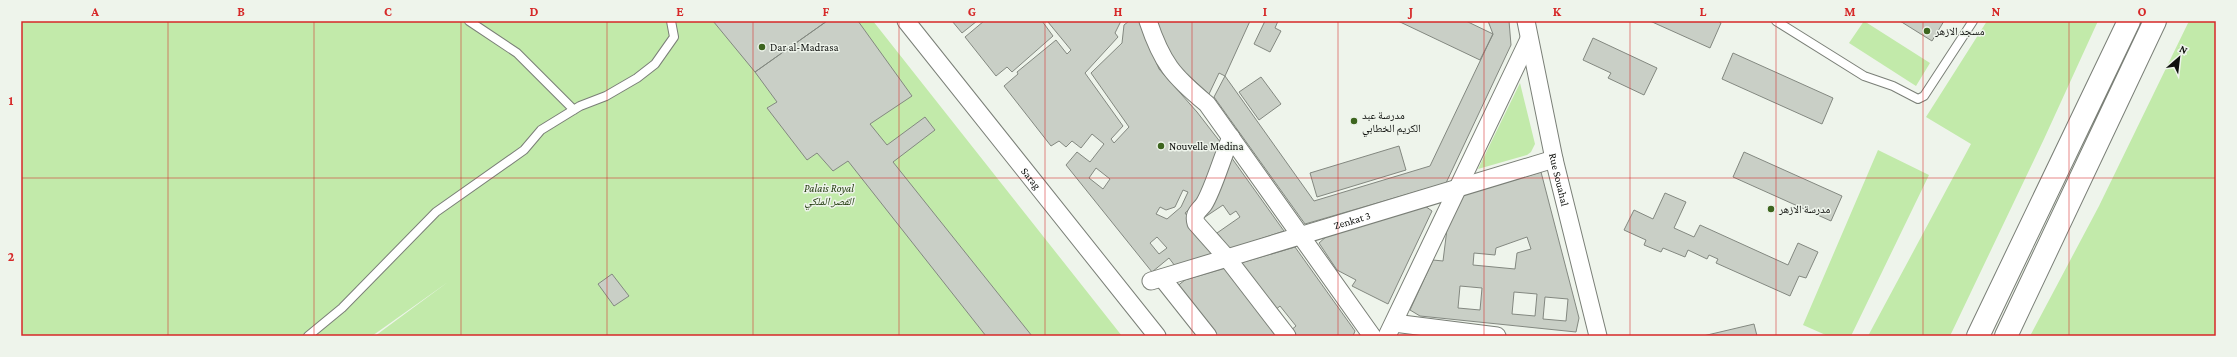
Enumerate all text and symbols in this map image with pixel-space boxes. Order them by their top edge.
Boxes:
text: A [90,4,99,19]
text: B [237,4,245,19]
text: C [384,4,392,19]
text: D [530,4,539,19]
text: E [676,4,684,19]
text: F [823,4,830,19]
text: G [968,4,976,19]
text: H [1114,4,1123,19]
text: I [1263,4,1267,19]
text: J [1407,4,1413,19]
text: K [1553,4,1562,19]
text: L [1700,4,1707,19]
text: M [1844,4,1856,19]
text: N [1992,4,2001,19]
text: O [2138,4,2147,19]
place label: مسجد الازهر [1934,25,1985,37]
marker: مسجد الازهر [1922,26,1932,36]
north arrow [2159,38,2199,78]
place label: Dar al-Madrasa [770,41,839,53]
marker: Dar al-Madrasa [757,42,767,52]
text: N [2178,42,2190,56]
text: 1 [9,93,14,108]
place label: مدرسة عبد الكريم الخطابي [1362,109,1421,137]
marker: مدرسة عبد الكريم الخطابي [1349,116,1359,126]
place label: Nouvelle Medina [1169,140,1244,152]
marker: Nouvelle Medina [1156,141,1166,151]
street label: Rue Souahal [1547,152,1571,207]
street label: Sarag [1019,165,1044,193]
park label: Palais Royal القصر الملكي [804,182,855,210]
place label: مدرسة الازهر [1778,203,1830,215]
marker: مدرسة الازهر [1766,204,1776,214]
street label: Zenkat 3 [1332,209,1372,231]
text: 2 [8,249,15,264]

